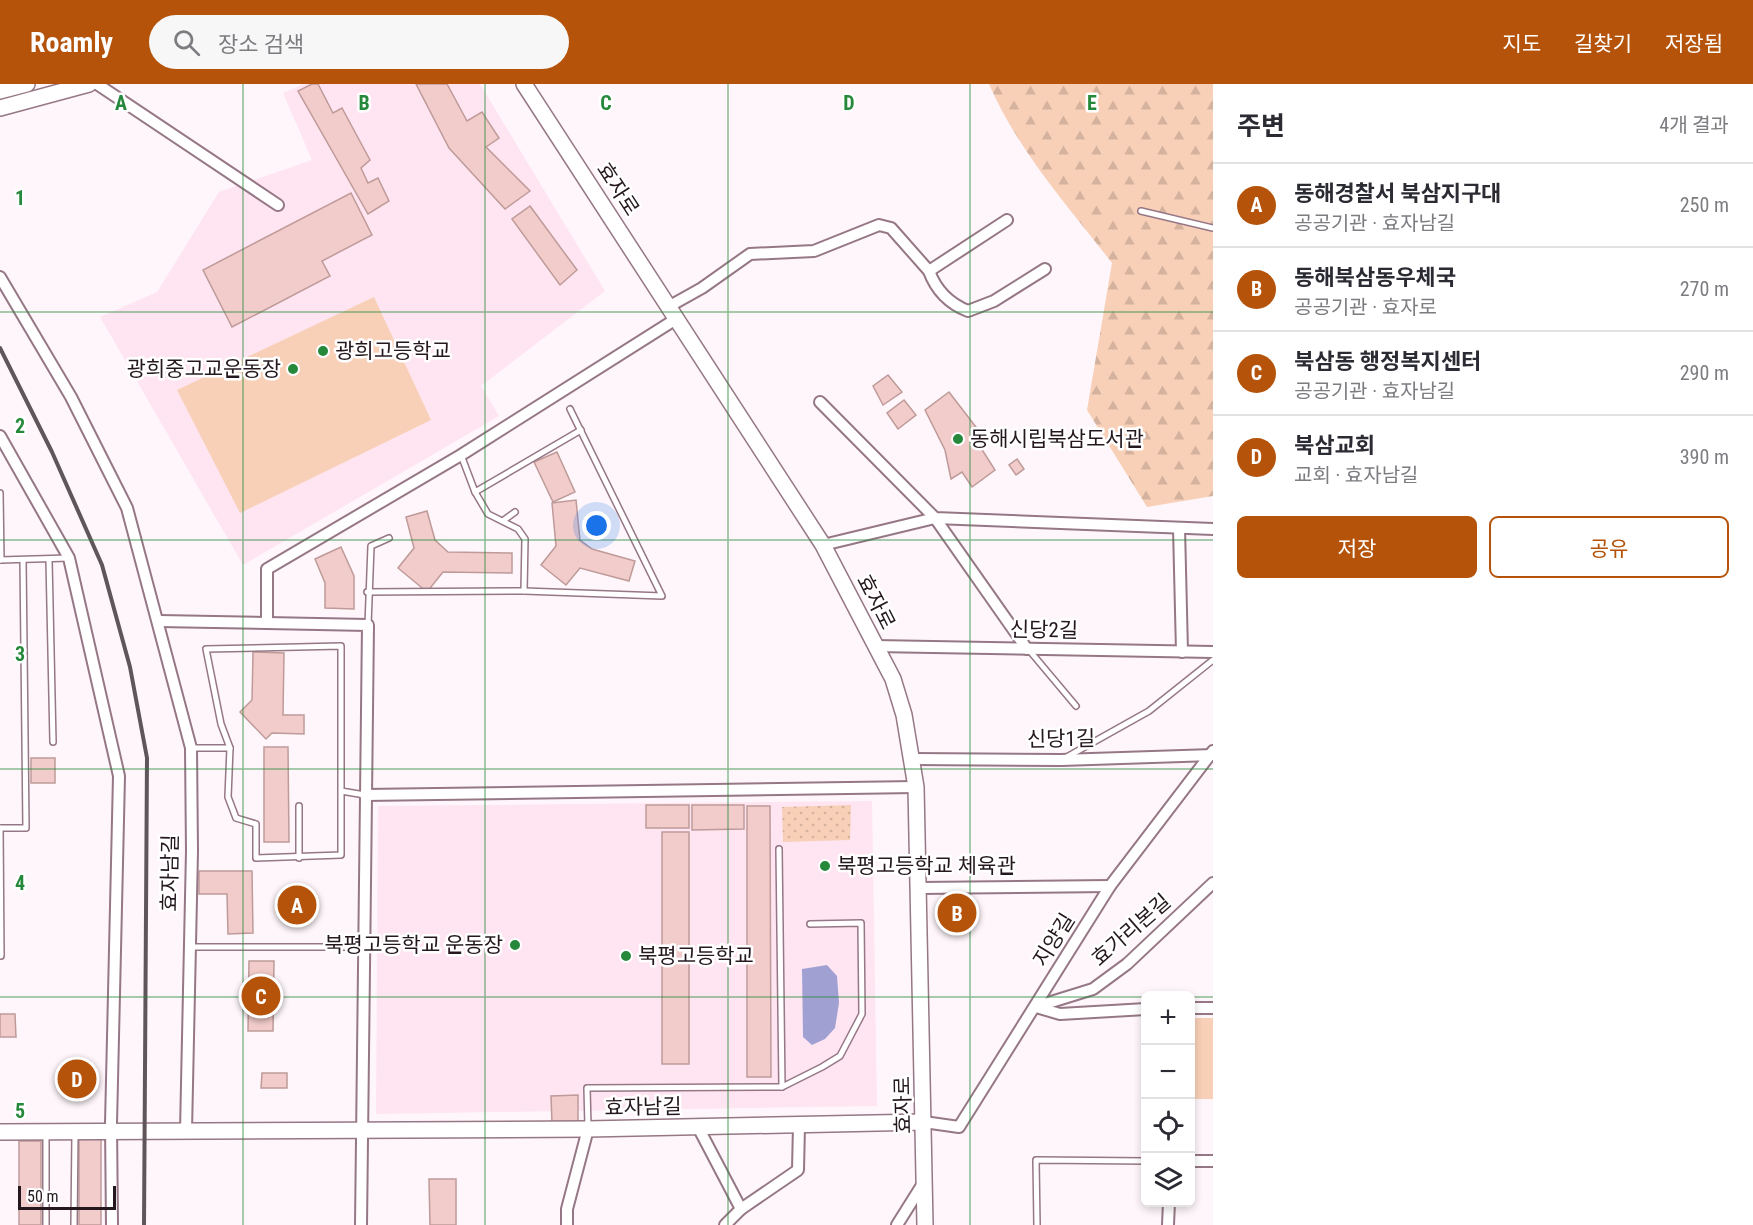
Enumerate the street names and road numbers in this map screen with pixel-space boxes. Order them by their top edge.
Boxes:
street label: 효자로 [592,158,644,220]
street label: 효자로 [852,571,900,633]
street label: 신당2길 [1010,617,1078,643]
street label: 신당1길 [1027,726,1095,752]
street label: 효자남길 [157,834,183,912]
street label: 효가리본길 [1087,889,1175,971]
street label: 지양길 [1028,909,1080,971]
street label: 효자로 [890,1076,916,1134]
street label: 효자남길 [604,1094,682,1120]

